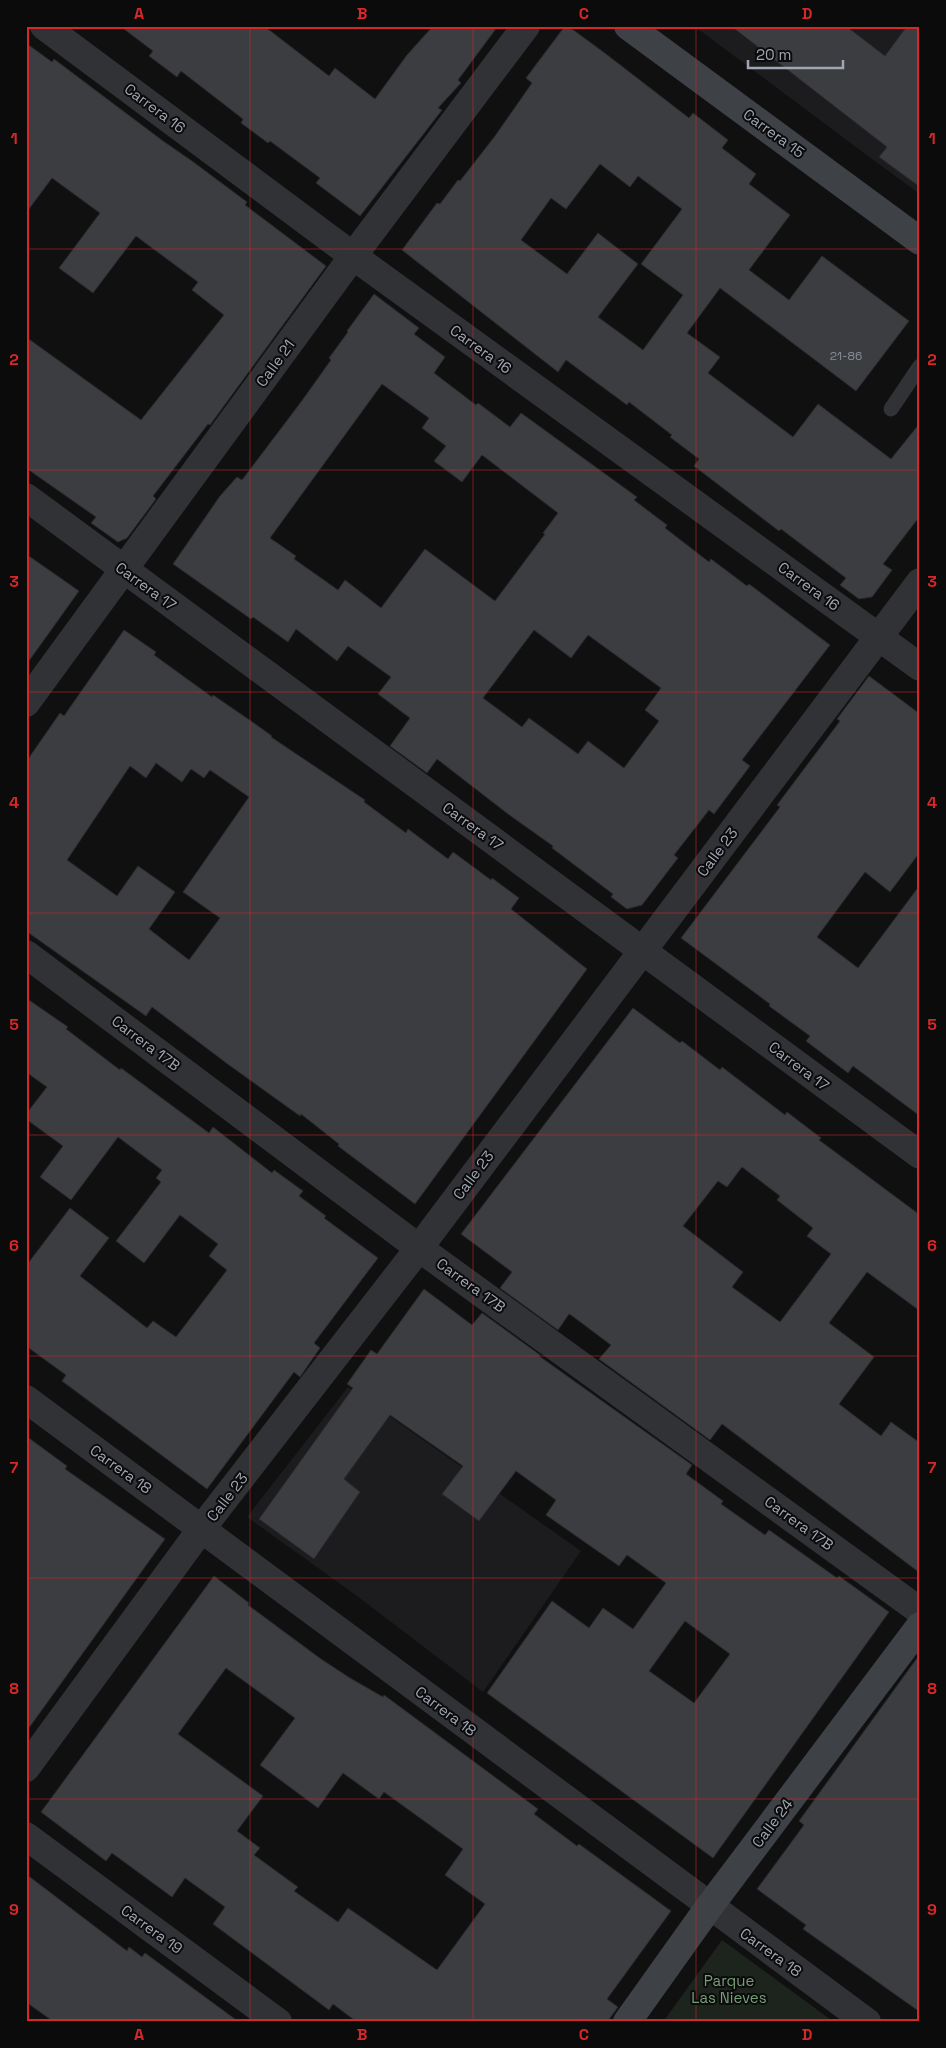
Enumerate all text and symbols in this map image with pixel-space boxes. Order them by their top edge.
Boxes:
text: A [134,3,144,24]
text: B [357,3,367,24]
text: C [579,3,589,24]
text: D [802,3,812,24]
scale bar [748,38,844,70]
text: 20 m [756,45,791,64]
street label: Carrera 16 [121,79,189,137]
street label: Carrera 15 [740,104,808,162]
text: 1 [10,128,18,149]
text: 1 [928,128,936,149]
street label: Carrera 16 [446,320,516,378]
street label: Calle 21 [252,336,298,390]
house number: 21-86 [830,348,862,364]
text: 2 [9,349,19,370]
text: 2 [927,349,937,370]
street label: Carrera 16 [774,557,844,615]
street label: Carrera 17 [112,558,180,614]
text: 3 [9,571,19,592]
text: 3 [927,571,937,592]
text: 4 [9,792,19,813]
text: 4 [927,792,937,813]
street label: Carrera 17 [439,798,507,854]
street label: Calle 23 [692,824,742,880]
street label: Carrera 17B [108,1011,184,1075]
text: 5 [9,1014,19,1035]
text: 5 [927,1014,937,1035]
street label: Carrera 17 [765,1037,833,1095]
street label: Calle 23 [448,1147,498,1203]
text: 6 [9,1235,19,1256]
text: 6 [927,1235,937,1256]
street label: Carrera 17B [433,1254,509,1316]
street label: Carrera 18 [86,1440,156,1498]
text: 7 [10,1457,19,1478]
text: 7 [928,1457,937,1478]
street label: Calle 23 [202,1469,252,1525]
street label: Carrera 17B [761,1492,837,1554]
text: 8 [9,1678,19,1699]
text: 8 [927,1678,937,1699]
street label: Carrera 18 [412,1682,480,1740]
street label: Calle 24 [747,1795,797,1851]
text: 9 [9,1899,19,1920]
text: 9 [927,1899,937,1920]
street label: Carrera 19 [117,1900,187,1958]
street label: Carrera 18 [736,1923,806,1981]
park label: Parque Las Nieves [691,1971,767,2007]
text: A [134,2024,144,2045]
text: B [357,2024,367,2045]
text: C [579,2024,589,2045]
text: D [802,2024,812,2045]

